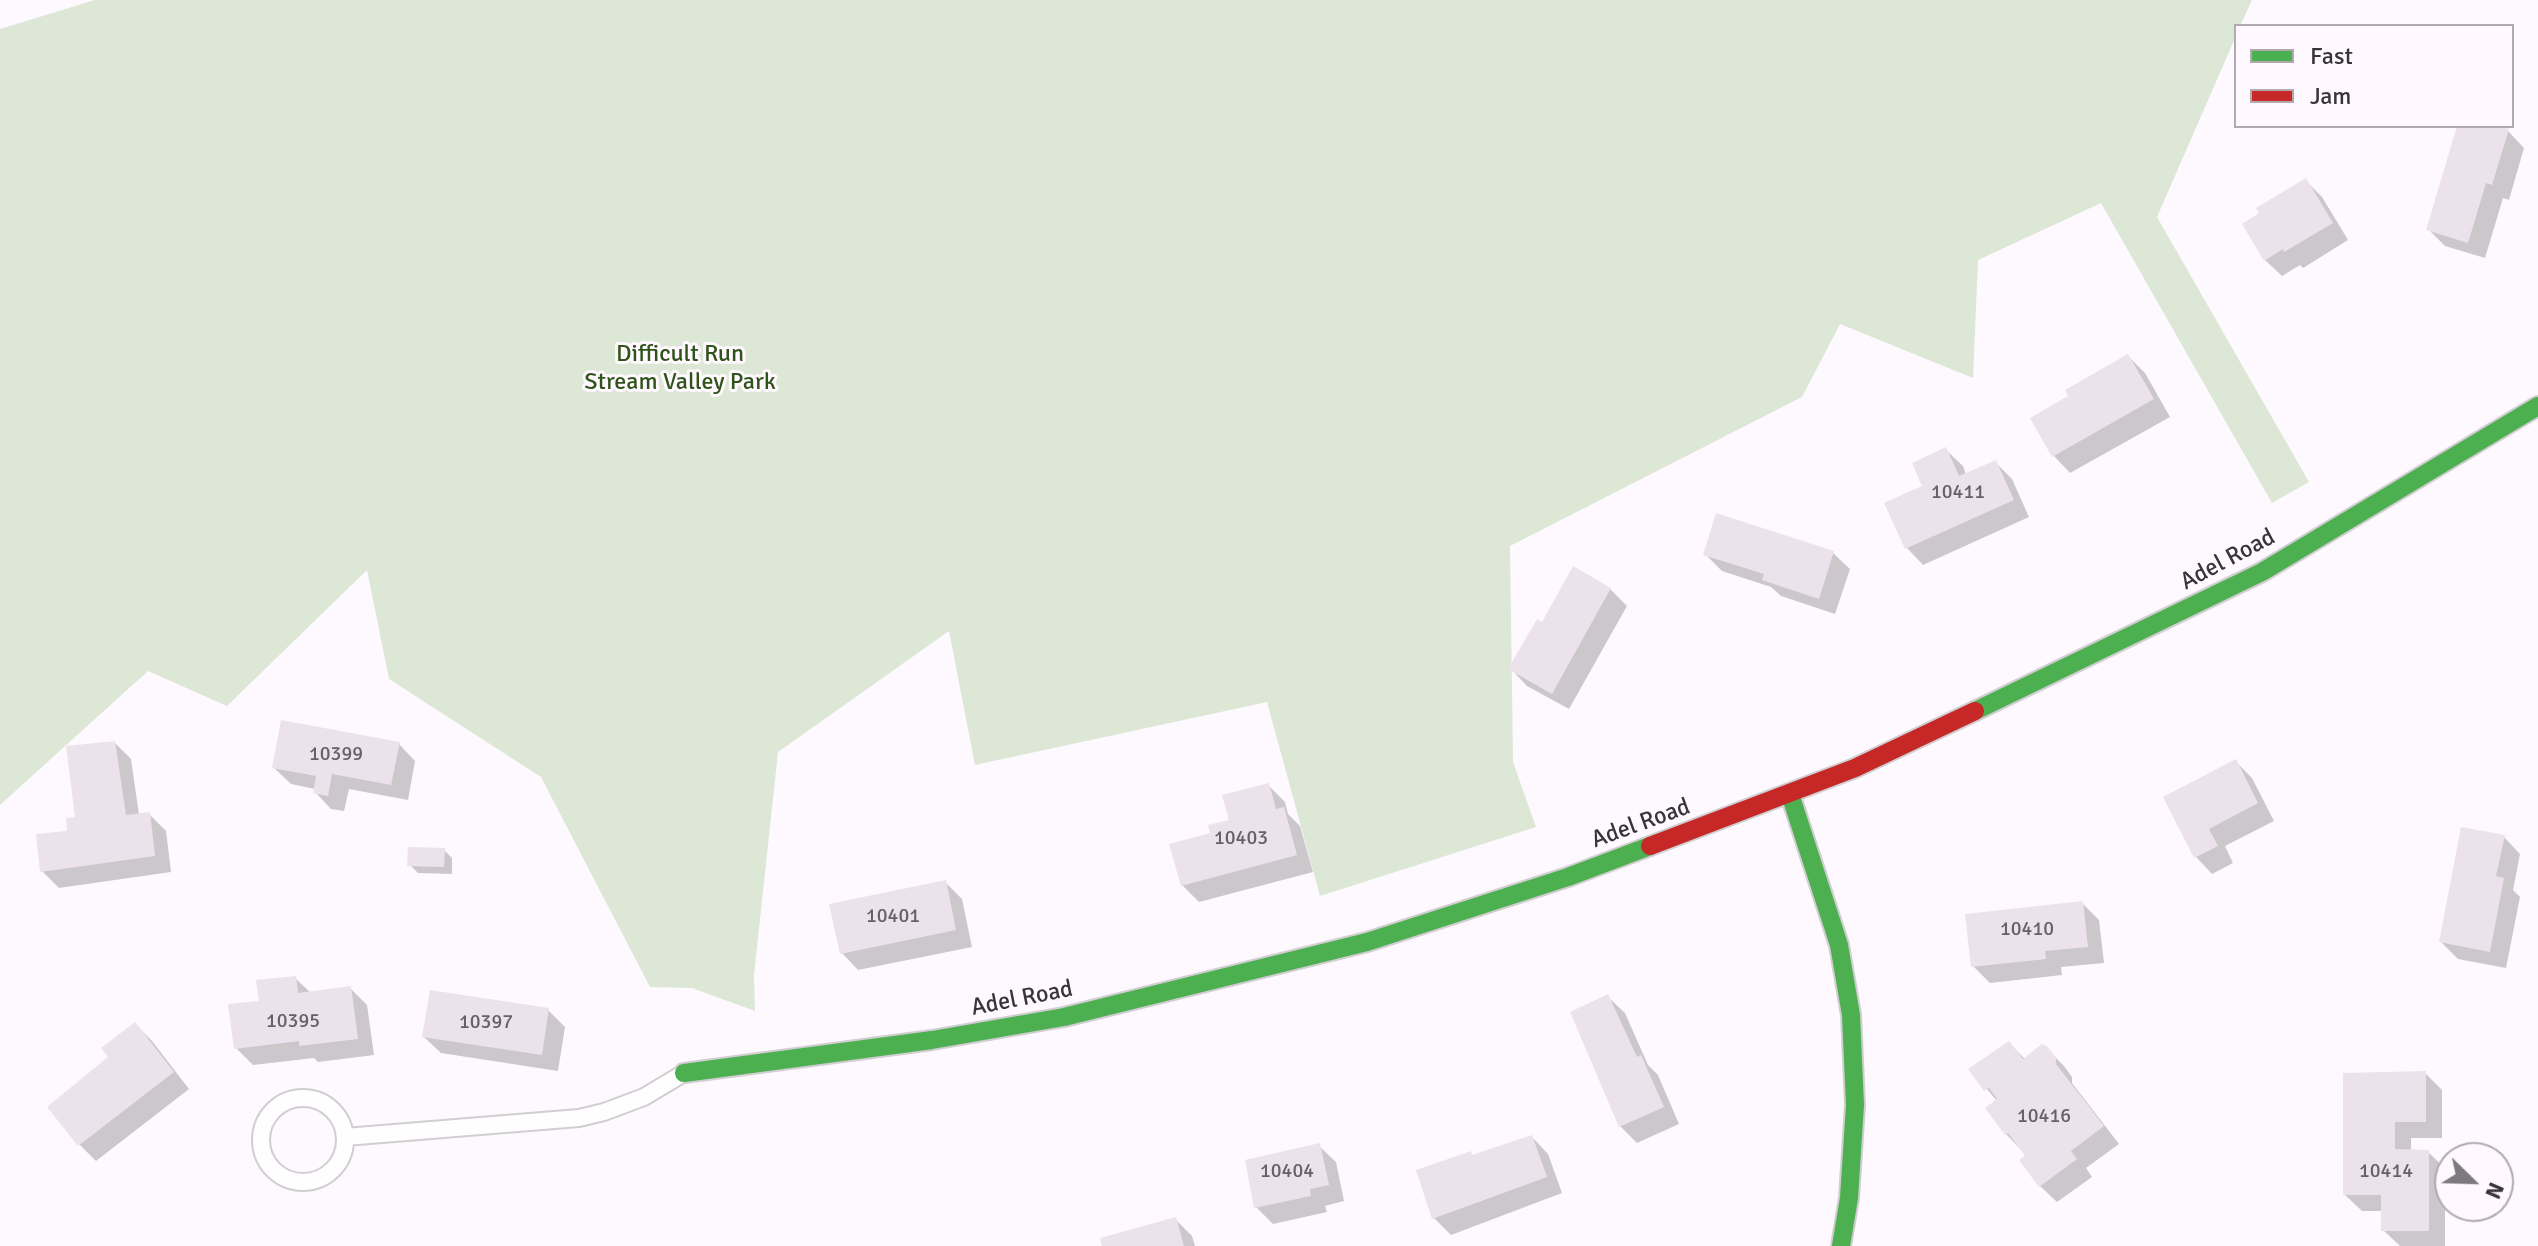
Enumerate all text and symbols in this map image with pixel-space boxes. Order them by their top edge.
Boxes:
legend [2234,24,2514,128]
text: Fast [2310,41,2353,71]
text: Jam [2310,81,2351,111]
park label: Difficult Run Stream Valley Park [584,341,776,397]
house number: 10411 [1931,481,1985,505]
street label: Adel Road [2176,523,2280,597]
house number: 10399 [309,743,363,767]
street label: Adel Road [1588,793,1694,855]
house number: 10403 [1214,827,1268,851]
house number: 10401 [866,905,920,929]
house number: 10410 [2000,918,2054,942]
street label: Adel Road [969,975,1075,1023]
house number: 10395 [266,1010,320,1034]
house number: 10397 [459,1011,513,1035]
house number: 10416 [2017,1105,2071,1129]
north arrow [2434,1142,2514,1222]
house number: 10404 [1260,1160,1314,1184]
house number: 10414 [2359,1160,2413,1184]
text: N [2479,1178,2510,1203]

